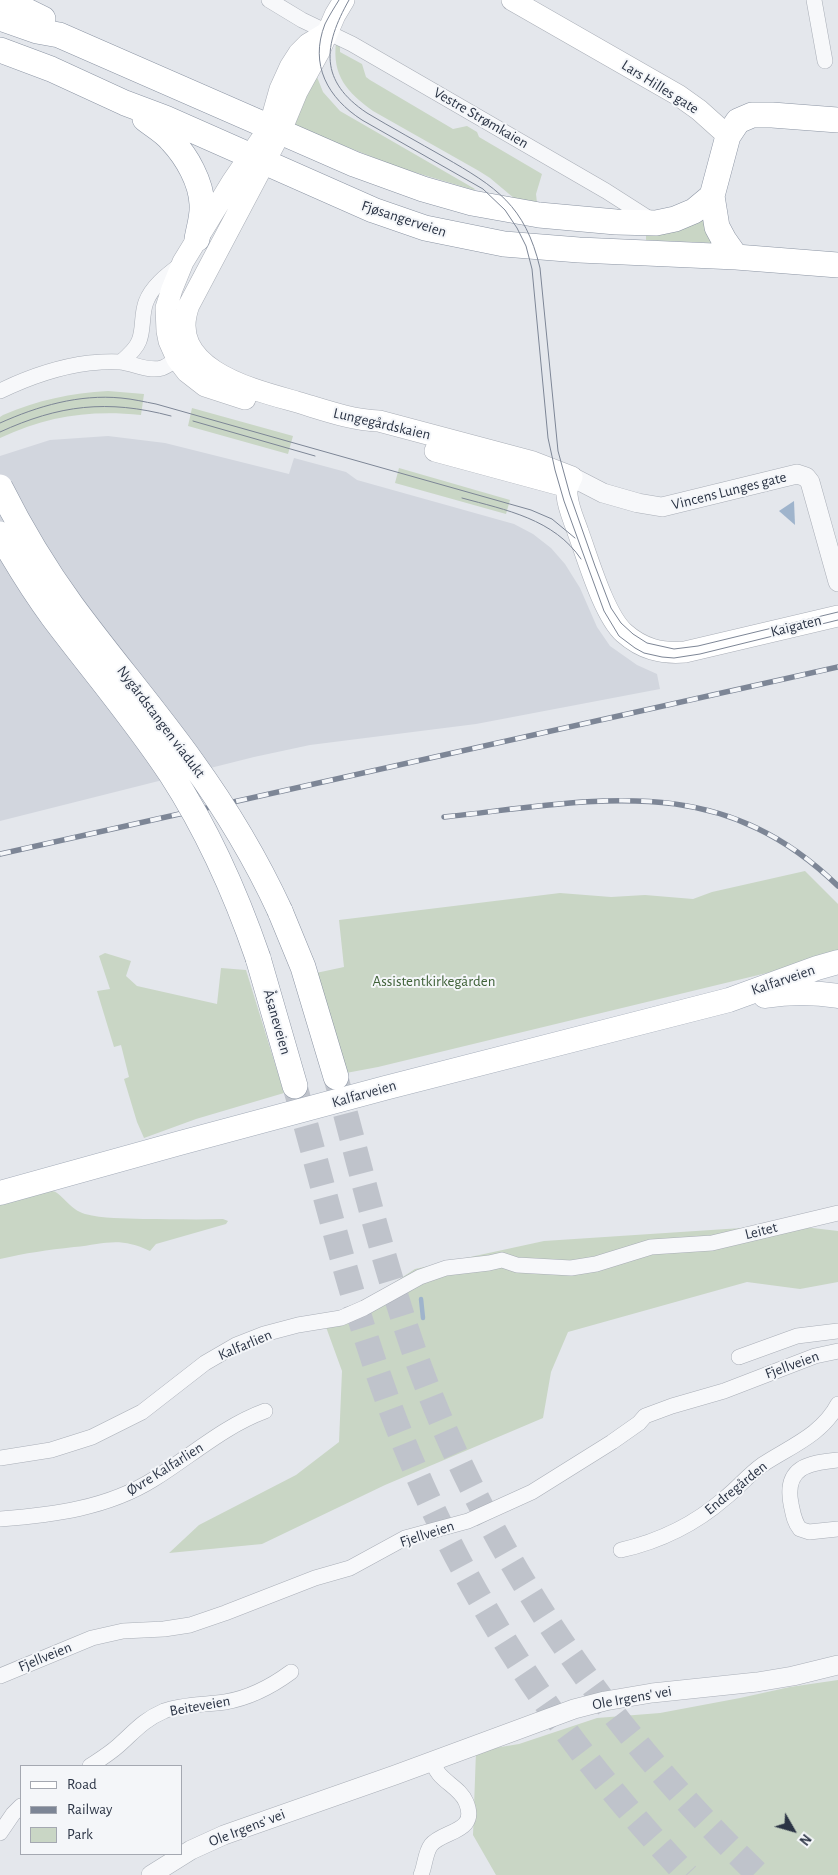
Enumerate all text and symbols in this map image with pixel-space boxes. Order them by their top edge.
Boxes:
street label: Lars Hilles gate [618,56,702,118]
street label: Vestre Strømkaien [430,83,532,153]
street label: Fjøsangerveien [359,197,449,241]
street label: Lungegårdskaien [332,404,432,444]
street label: Vincens Lunges gate [670,468,788,514]
street label: Kaigaten [769,611,823,641]
street label: Nygårdstangen viadukt [113,662,209,782]
street label: Kalfarveien [749,961,817,999]
park label: Assistentkirkegården [373,972,495,990]
street label: Åsaneveien [259,987,295,1057]
street label: Kalfarveien [330,1076,398,1112]
street label: Leitet [743,1218,779,1244]
street label: Kalfarlien [215,1326,275,1364]
street label: Fjellveien [763,1347,821,1383]
street label: Øvre Kalfarlien [123,1438,207,1500]
street label: Endregården [701,1457,771,1519]
street label: Fjellveien [398,1517,456,1551]
street label: Fjellveien [16,1638,74,1676]
street label: Ole Irgens' vei [591,1682,673,1714]
street label: Beiteveien [168,1692,232,1720]
legend [20,1765,182,1855]
text: Road [67,1777,97,1792]
text: Railway [67,1802,112,1817]
street label: Ole Irgens' vei [206,1805,288,1851]
north arrow [768,1805,818,1855]
text: Park [67,1827,93,1842]
text: N [796,1831,813,1847]

